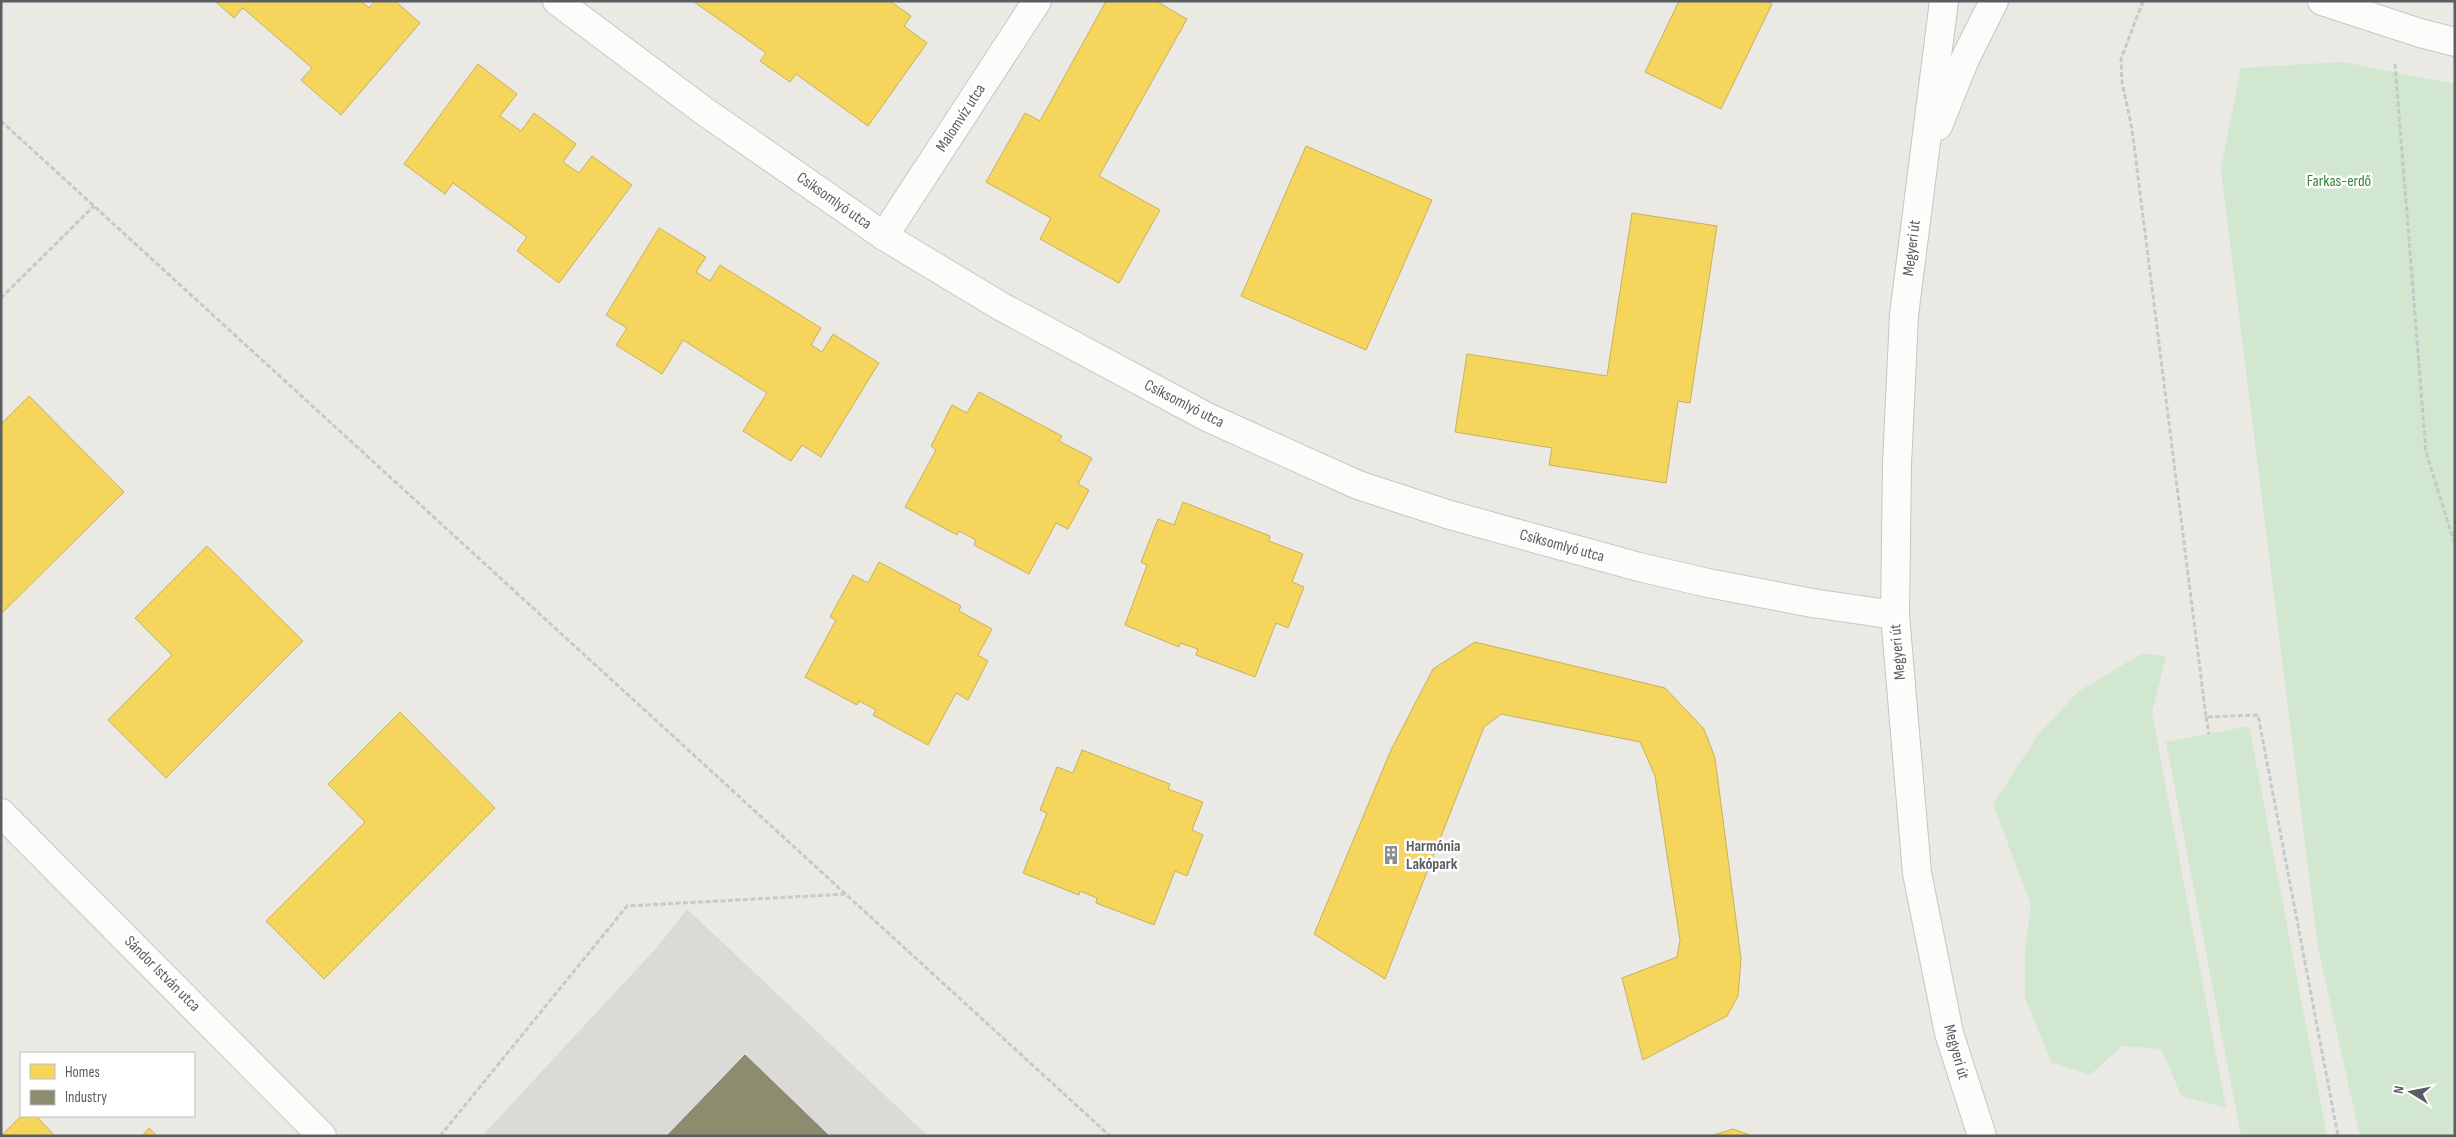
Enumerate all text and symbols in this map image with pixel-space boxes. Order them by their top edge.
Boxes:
street label: Malomvíz utca [932,81,990,155]
street label: Csíksomlyó utca [793,168,875,234]
park label: Farkas-erdő [2307,172,2371,191]
street label: Megyeri út [1899,219,1925,277]
street label: Csíksomlyó utca [1141,376,1227,432]
street label: Csíksomlyó utca [1518,526,1606,566]
street label: Megyeri út [1886,623,1910,681]
place label: Harmónia Lakópark [1406,837,1461,874]
building icon: Harmónia Lakópark [1380,844,1402,866]
street label: Sándor István utca [120,932,204,1016]
street label: Megyeri út [1939,1022,1973,1082]
legend [20,1052,195,1117]
text: Homes [65,1063,100,1082]
north arrow [2386,1067,2436,1117]
text: N [2390,1085,2408,1095]
text: Industry [65,1088,107,1107]

